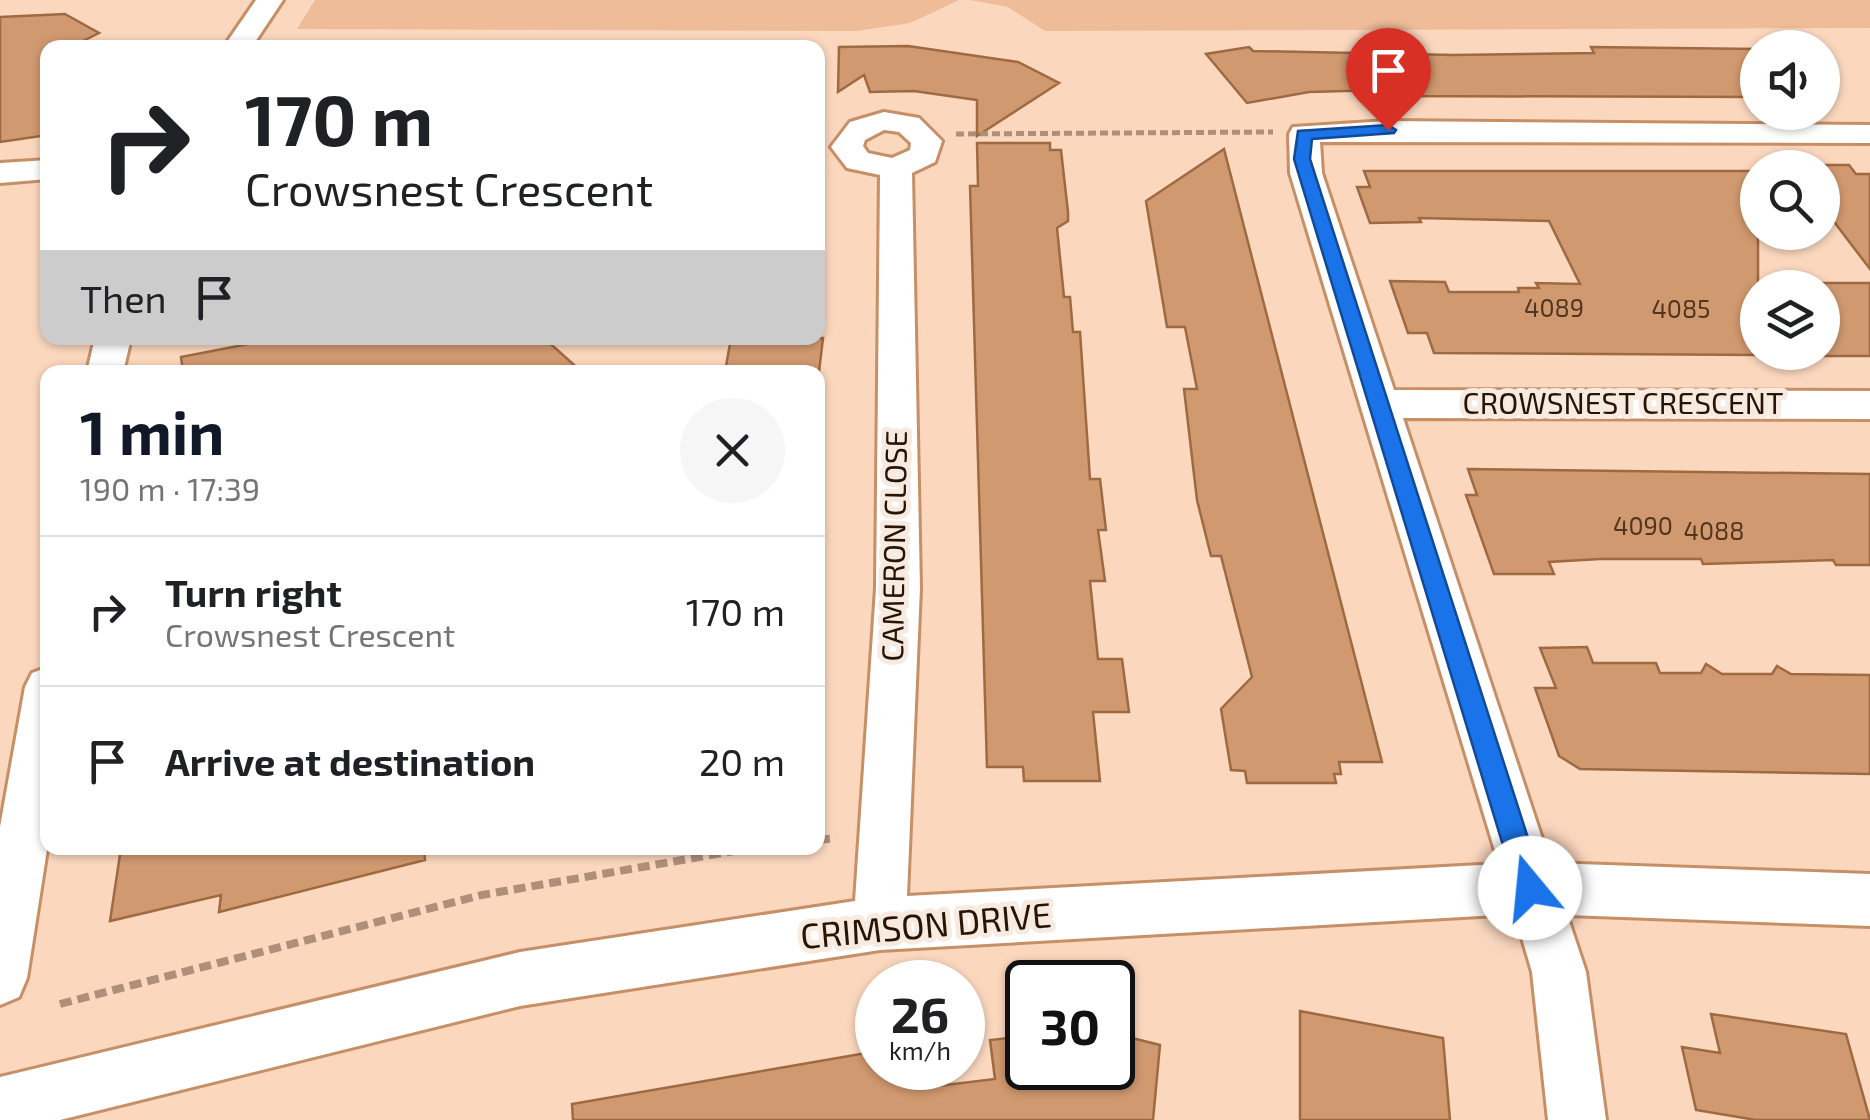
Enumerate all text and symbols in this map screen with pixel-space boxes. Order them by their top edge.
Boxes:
pin [1346,28,1431,131]
map controls [1740,30,1840,370]
button: sound [1740,30,1840,130]
icon: arrive [1361,43,1416,98]
text: 170 m [245,76,433,160]
icon: right [80,80,210,210]
button: search [1740,150,1840,250]
text: Crowsnest Crescent [245,161,653,215]
icon: arrive [187,270,242,325]
button: layers [1740,270,1840,370]
text: Then [80,275,167,321]
house number: 4089 [1524,292,1584,322]
house number: 4085 [1651,293,1711,323]
street label: CROWSNEST CRESCENT [1463,384,1783,420]
text: 1 min [80,395,224,467]
button: close [680,398,785,503]
street label: CAMERON CLOSE [873,430,913,662]
text: 190 m · 17:39 [80,469,260,507]
house number: 4090 [1613,510,1673,540]
house number: 4088 [1684,515,1744,545]
text: Turn right [165,569,342,615]
icon: right [80,584,135,639]
text: 170 m [686,588,785,634]
text: Crowsnest Crescent [165,615,455,653]
icon: arrive [80,734,135,789]
text: Arrive at destination [165,738,535,784]
text: 20 m [699,738,785,784]
position arrow [1478,836,1582,940]
street label: CRIMSON DRIVE [799,892,1053,956]
speed limit sign: 30 [1005,960,1135,1090]
text: 26 [891,983,949,1043]
text: km/h [889,1035,951,1065]

